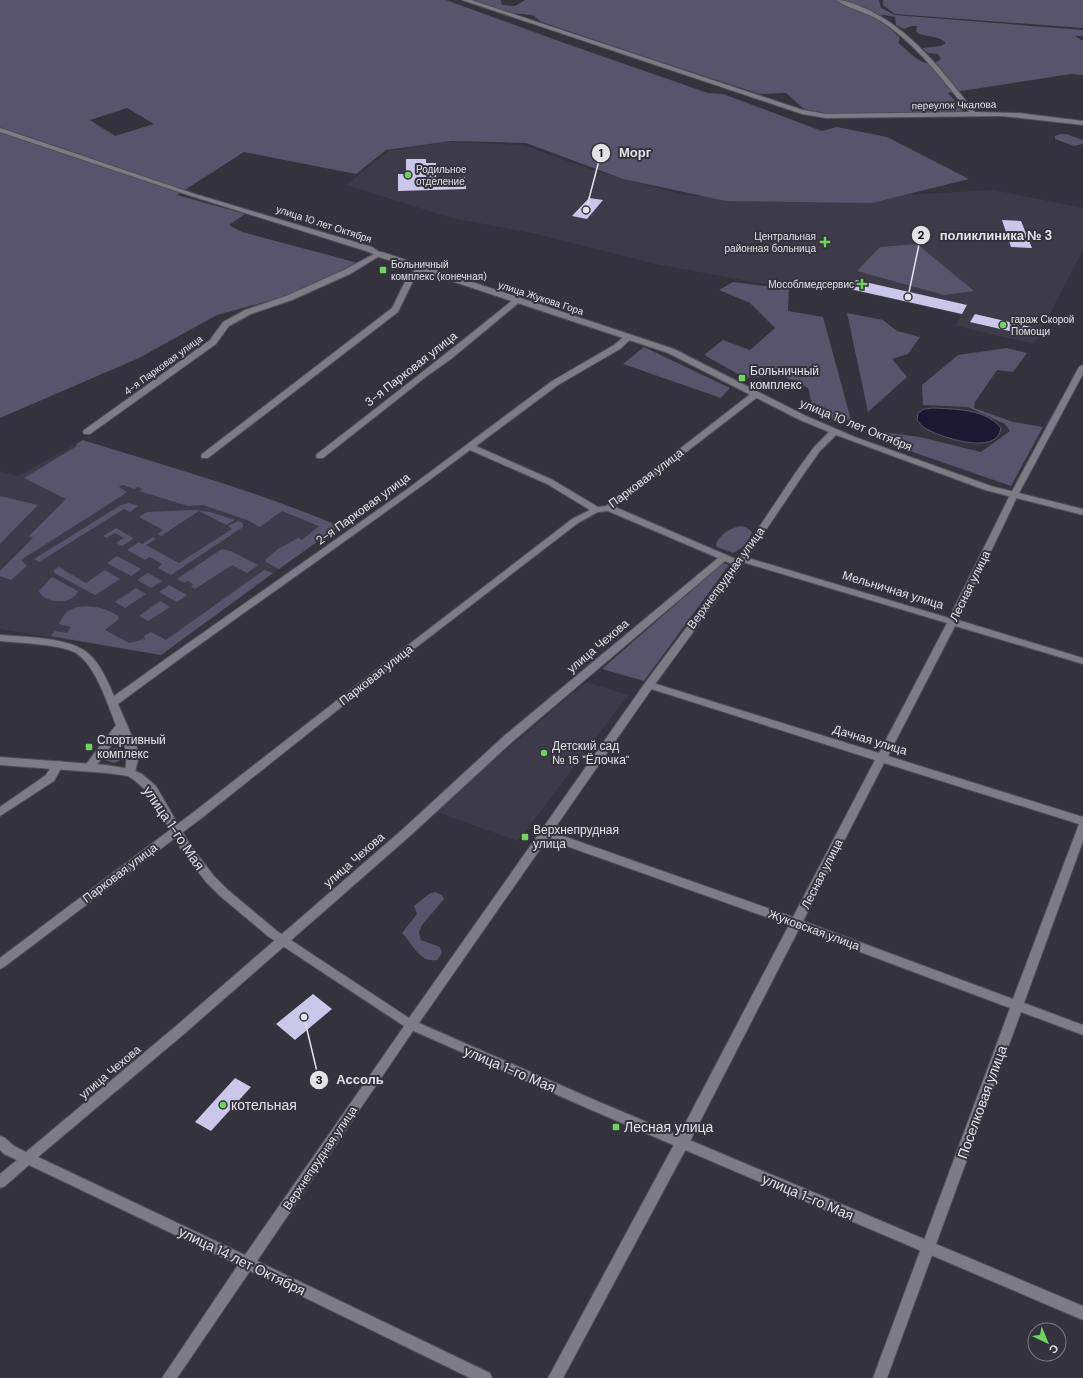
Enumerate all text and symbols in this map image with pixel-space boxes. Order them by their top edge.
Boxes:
street label: переулок Чкалова [912,98,997,112]
callout: Морг [591,140,659,165]
text: Морг [619,144,652,161]
text: 1 [599,145,603,161]
place label: Родильное отделение [416,163,467,188]
marker: Родильное отделение [403,170,413,180]
street label: улица 10 лет Октября [274,202,374,246]
callout: поликлиника № 3 [911,222,1060,247]
text: 2 [918,227,925,243]
text: поликлиника № 3 [940,227,1052,244]
place label: Центральная районная больница [725,230,816,255]
marker: Центральная районная больница [819,236,831,248]
place label: Больничный комплекс (конечная) [391,258,487,283]
marker: Больничный комплекс (конечная) [378,265,388,275]
street label: улица Жукова Гора [497,278,586,318]
place label: Мособлмедсервис [768,278,854,291]
marker: Мособлмедсервис [857,279,867,289]
place label: гараж Скорой Помощи [1011,313,1074,338]
marker: гараж Скорой Помощи [998,320,1008,330]
street label: 3-я Парковая улица [362,328,461,410]
street label: 4-я Парковая улица [121,332,205,398]
place label: Больничный комплекс [750,363,819,393]
marker: Больничный комплекс [737,373,747,383]
street label: улица 10 лет Октября [797,395,915,455]
street label: Парковая улица [605,444,687,511]
street label: 2-я Парковая улица [313,469,414,549]
street label: Верхнепрудная улица [684,524,769,632]
street label: Лесная улица [946,548,994,624]
street label: Мельничная улица [840,567,946,613]
street label: улица Чехова [564,615,633,677]
street label: Парковая улица [336,641,416,709]
street label: Дачная улица [831,721,909,759]
place label: Спортивный комплекс [97,732,166,762]
place label: Детский сад № 15 "Ёлочка" [552,738,630,768]
marker: Спортивный комплекс [84,742,94,752]
marker: Детский сад № 15 "Ёлочка" [539,748,549,758]
street label: улица 1-го Мая [139,782,209,874]
place label: Верхнепрудная улица [533,822,619,852]
street label: улица Чехова [320,829,388,891]
marker: Верхнепрудная улица [520,832,530,842]
street label: Лесная улица [797,836,847,912]
street label: Парковая улица [79,839,161,906]
street label: Жуковская улица [766,906,862,954]
street label: улица Чехова [76,1041,145,1103]
street label: улица 1-го Мая [462,1042,558,1096]
street label: Поселковая улица [953,1043,1011,1161]
callout: Ассоль [309,1067,392,1092]
text: Ассоль [336,1071,384,1088]
text: 3 [315,1072,323,1088]
place label: котельная [231,1096,297,1114]
marker: котельная [218,1100,228,1110]
street label: Верхнепрудная улица [279,1103,361,1213]
place label: Лесная улица [624,1118,713,1136]
marker: Лесная улица [611,1122,621,1132]
street label: улица 1-го Мая [760,1170,856,1224]
street label: улица 14 лет Октября [176,1222,308,1300]
north arrow [1027,1322,1067,1362]
text: С [1046,1341,1062,1357]

